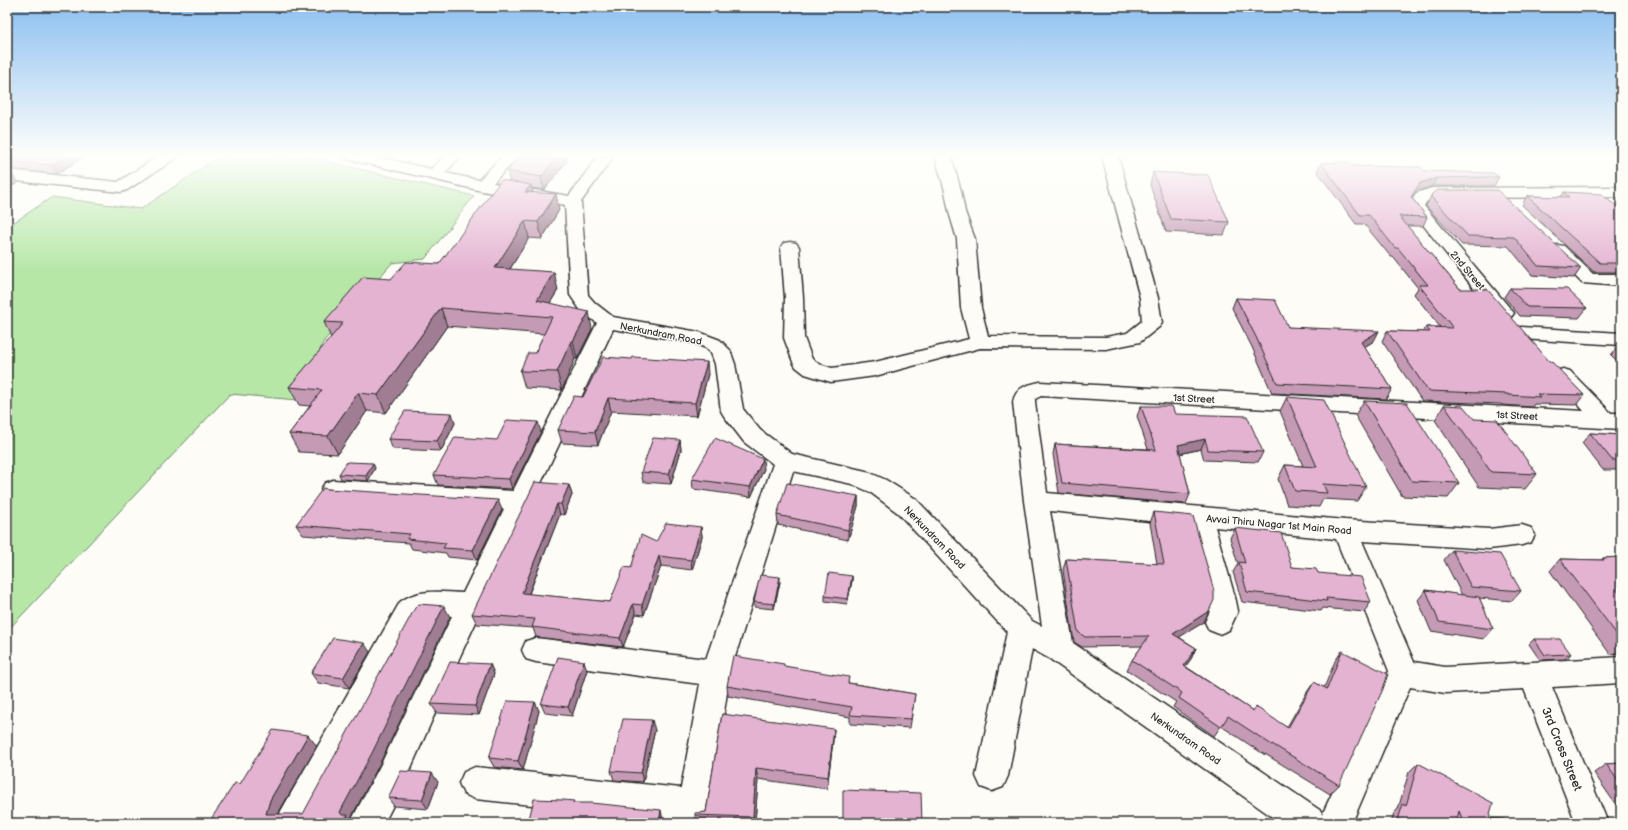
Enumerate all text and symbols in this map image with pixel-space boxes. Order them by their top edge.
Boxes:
street label: 2nd Street [1447,249,1487,293]
street label: Nerkundram Road [619,320,703,348]
street label: 1st Street [1173,392,1215,406]
street label: 1st Street [1496,409,1538,423]
street label: Nerkundram Road [901,504,968,572]
street label: Avvai Thiru Nagar 1st Main Road [1206,513,1352,537]
street label: 3rd Cross Street [1538,705,1585,793]
street label: Nerkundram Road [1148,710,1223,768]

